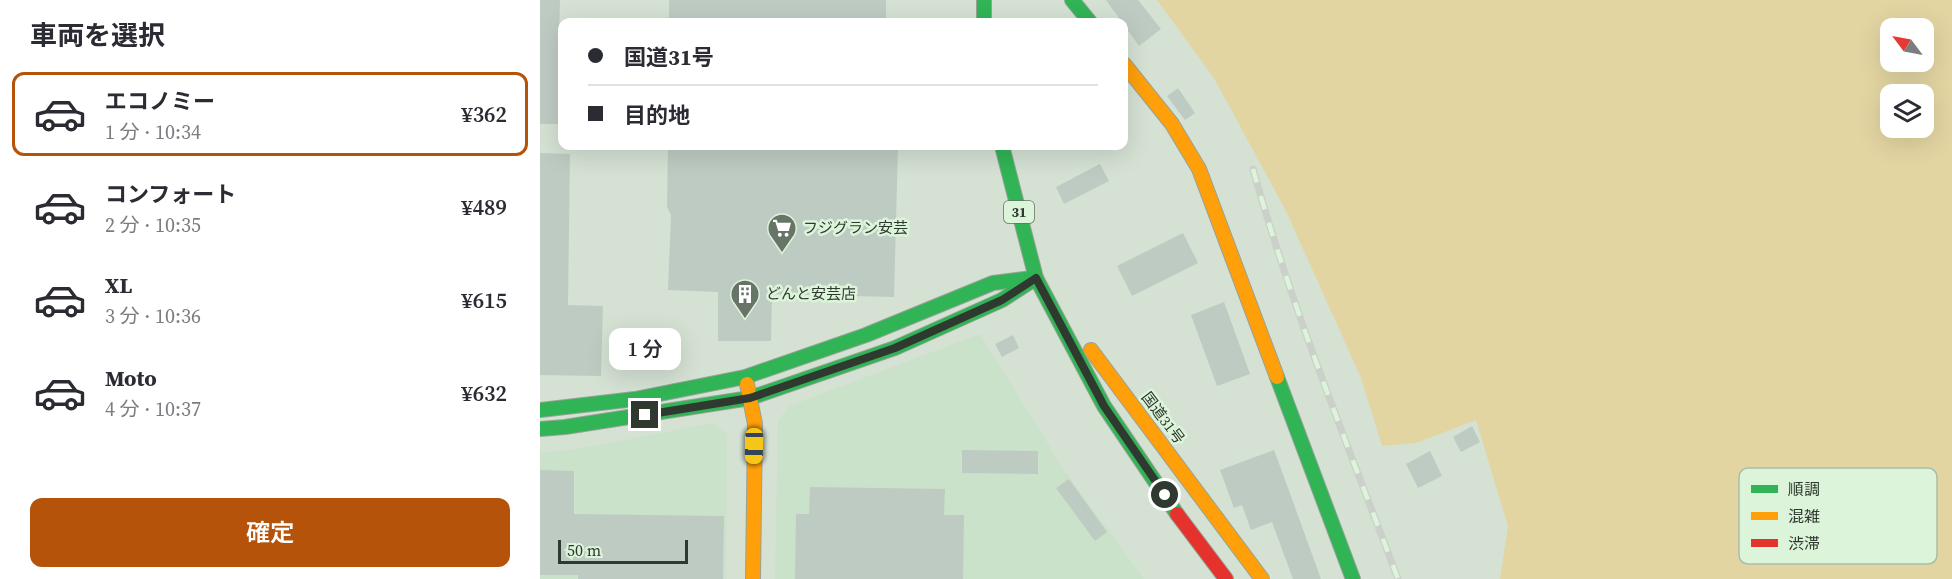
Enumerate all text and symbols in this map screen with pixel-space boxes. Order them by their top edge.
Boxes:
text: 車両を選択 [30,17,165,54]
north arrow [1880,18,1934,72]
map controls [1880,18,1934,138]
text: 国道31号 [624,42,714,72]
button: layers [1880,84,1934,138]
text: エコノミー [105,86,215,116]
icon: car [33,87,87,141]
text: ¥362 [461,99,507,129]
text: 目的地 [624,100,690,130]
text: 1 分 · 10:34 [105,118,201,146]
text: コンフォート [105,179,236,209]
icon: car [33,180,87,234]
text: ¥489 [461,192,507,222]
road number: 31 [1004,201,1034,223]
text: 2 分 · 10:35 [105,211,201,239]
supermarket icon: フジグラン安芸 [766,212,798,254]
place label: フジグラン安芸 [803,217,908,238]
text: XL [105,270,132,300]
icon: car [33,273,87,327]
building icon: どんと安芸店 [729,278,761,320]
place label: どんと安芸店 [766,283,856,304]
text: ¥615 [461,285,507,315]
text: 3 分 · 10:36 [105,302,201,330]
callout: 1 分 [609,328,681,370]
text: 1 分 [628,335,662,363]
text: Moto [105,363,157,393]
icon: car [33,366,87,420]
text: ¥632 [461,378,507,408]
street label: 国道31号 [1137,387,1190,448]
text: 4 分 · 10:37 [105,395,201,423]
route end [631,401,658,428]
car [745,428,763,464]
legend [1739,468,1937,564]
text: 順調 [1788,478,1820,500]
route start [1151,481,1178,508]
button: 確定 [30,498,510,567]
text: 混雑 [1788,505,1820,527]
text: 渋滞 [1788,532,1820,554]
scale bar [558,537,688,564]
text: 50 m [567,539,601,561]

